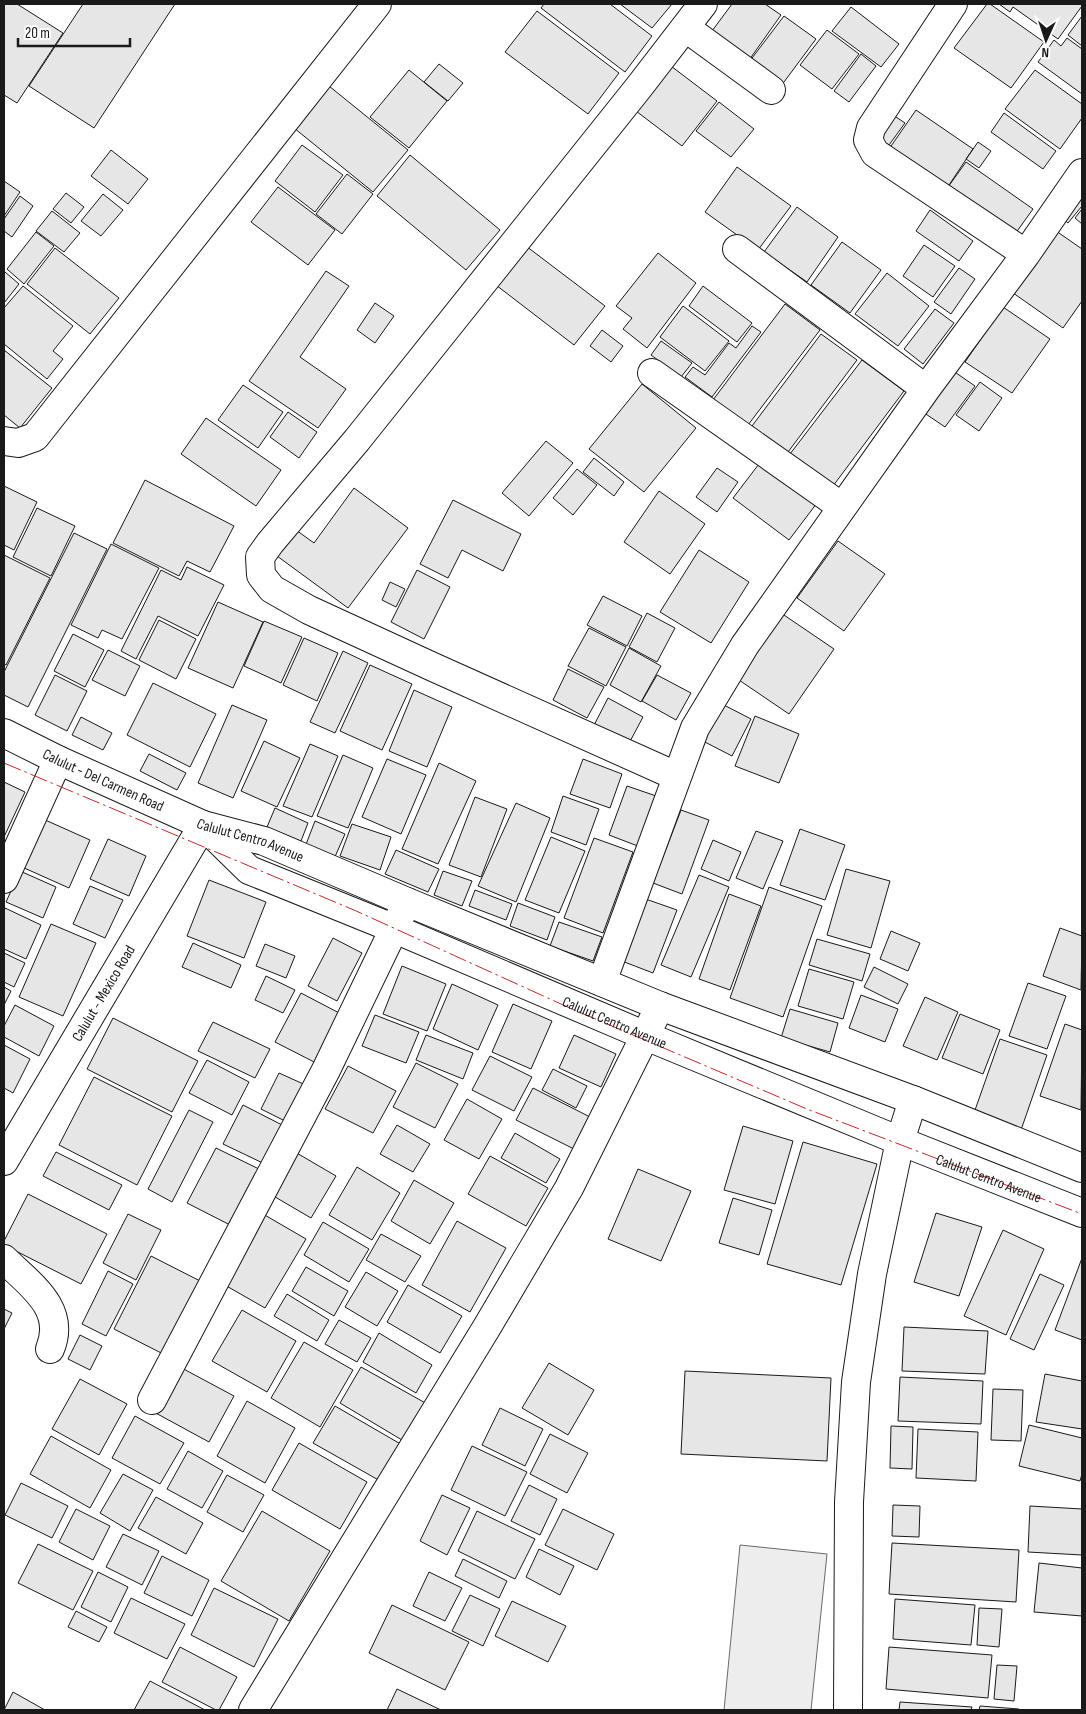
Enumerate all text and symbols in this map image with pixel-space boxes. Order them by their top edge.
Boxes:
scale bar [18,15,130,47]
north arrow [1021,15,1071,65]
text: 20 m [25,24,50,43]
text: N [1041,44,1050,61]
street label: Calulut - Del Carmen Road [40,744,167,816]
street label: Calulut Centro Avenue [194,814,307,866]
street label: Calulut - Mexico Road [67,942,139,1045]
street label: Calulut Centro Avenue [559,992,670,1053]
street label: Calulut Centro Avenue [933,1150,1044,1207]

